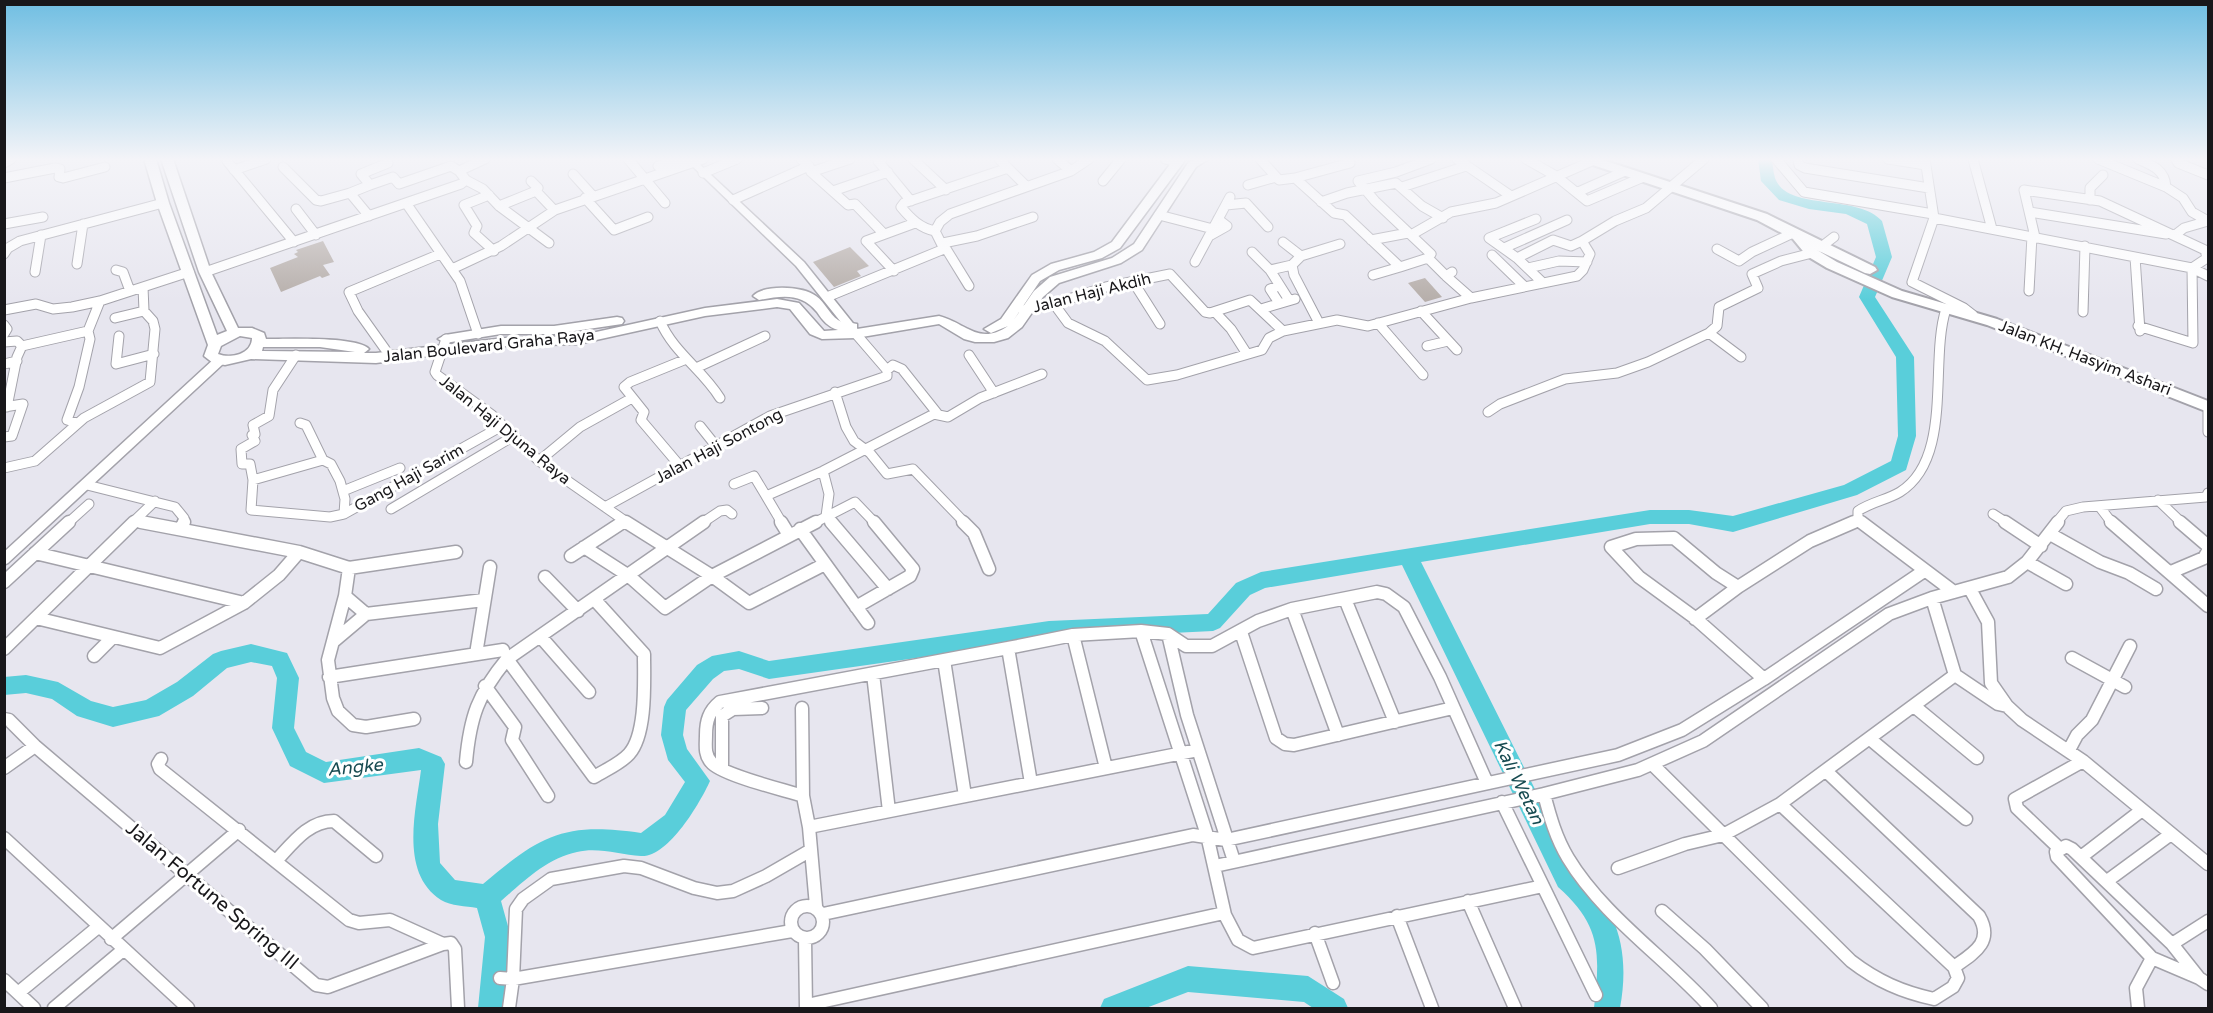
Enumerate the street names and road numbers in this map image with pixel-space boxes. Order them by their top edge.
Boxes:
street label: Jalan Haji Akdih [1031,269,1153,317]
street label: Jalan KH. Hasyim Ashari [1996,316,2174,400]
street label: Jalan Boulevard Graha Raya [382,325,596,367]
street label: Jalan Haji Djuna Raya [435,371,575,489]
street label: Jalan Haji Sontong [652,404,786,488]
street label: Gang Haji Sarim [351,440,467,516]
street label: Jalan Fortune Spring III [121,817,303,975]

